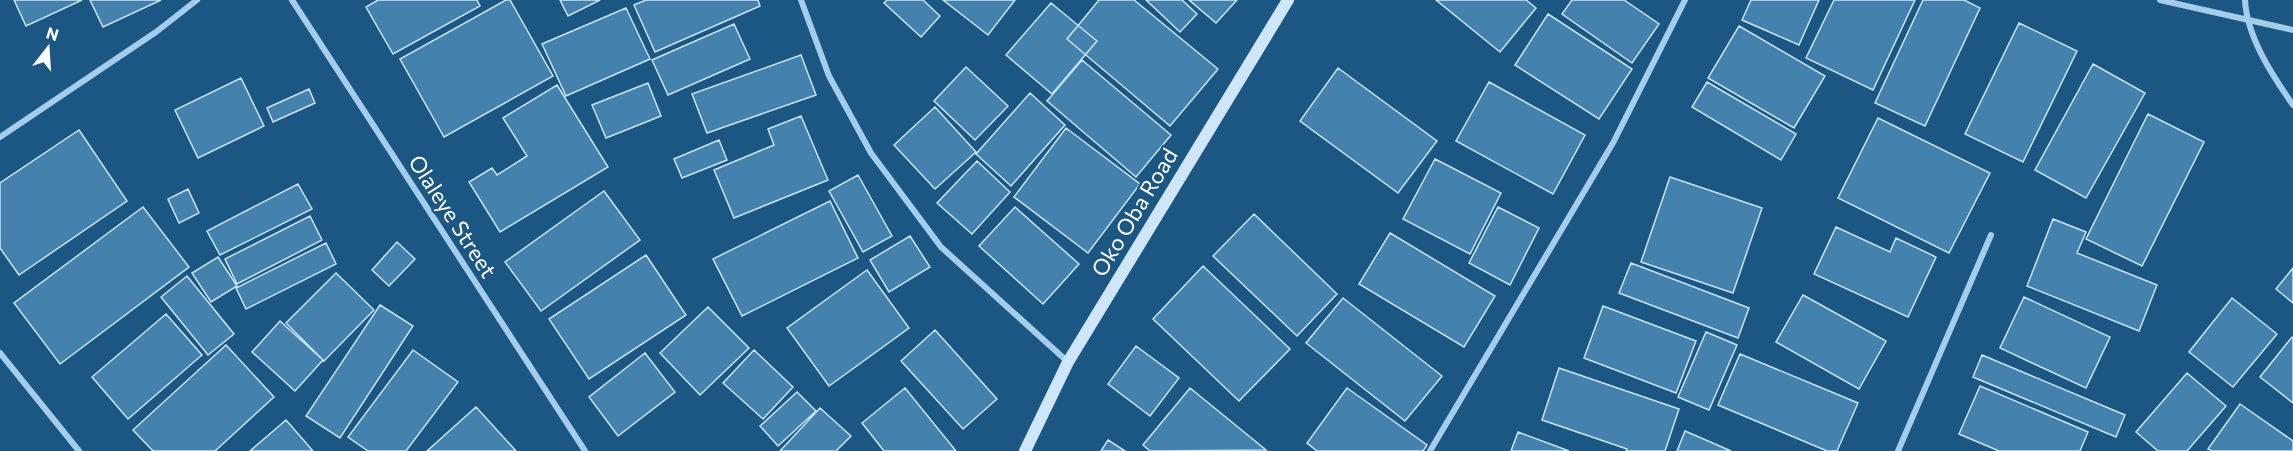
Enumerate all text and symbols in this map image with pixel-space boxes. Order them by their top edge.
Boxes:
north arrow [18,18,78,78]
text: N [44,22,61,44]
street label: Oko Oba Road [1085,143,1183,281]
street label: Olaleye Street [403,150,503,282]

